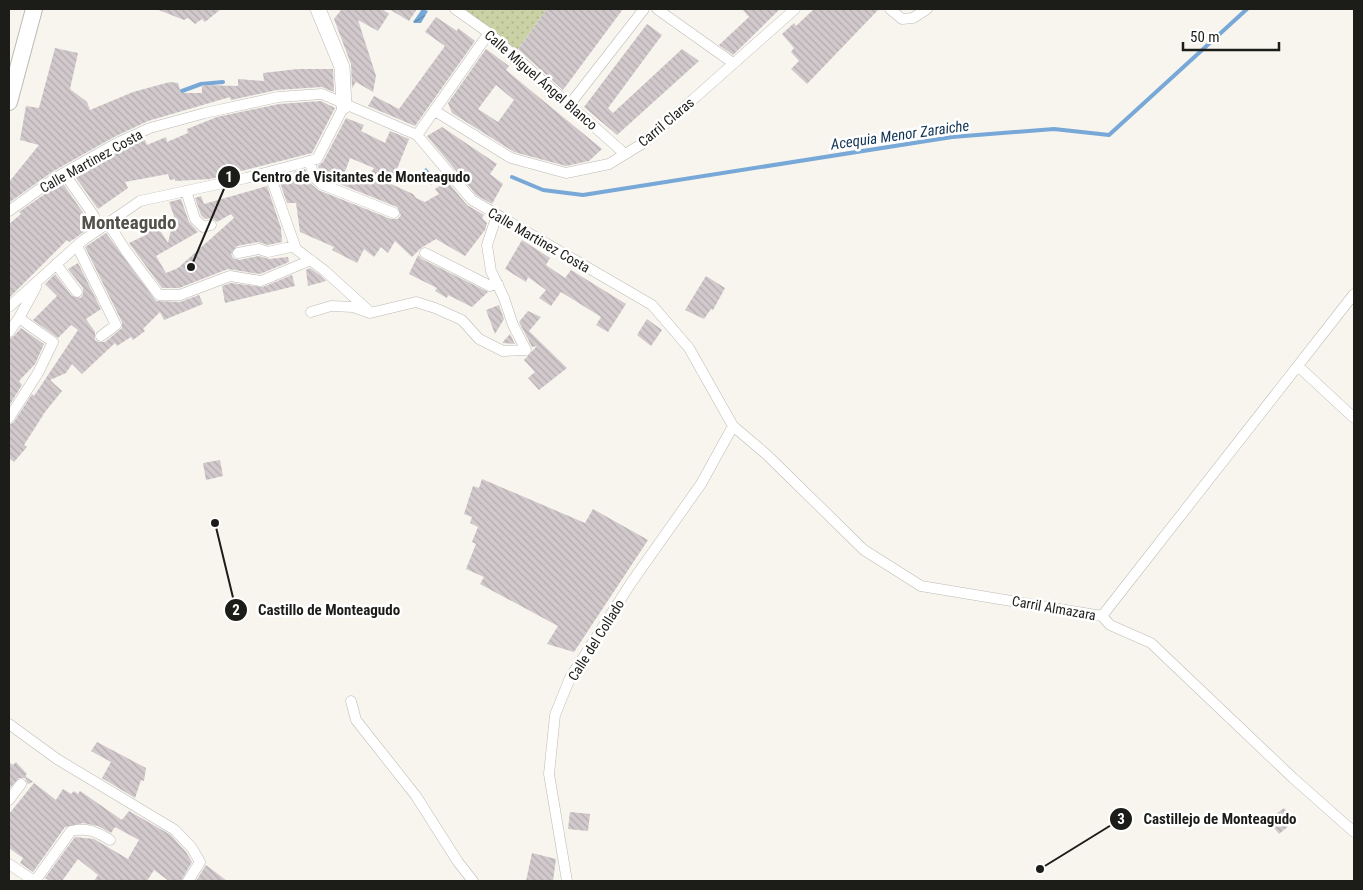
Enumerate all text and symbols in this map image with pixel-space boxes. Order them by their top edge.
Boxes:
scale bar [1183,20,1279,52]
street label: Calle Miguel Ángel Blanco [481,26,601,133]
text: 50 m [1190,28,1220,46]
street label: Carril Claras [635,94,697,150]
water label: Acequia Menor Zaraiche [829,116,971,154]
street label: Calle Martinez Costa [37,126,145,196]
callout: Centro de Visitantes de Monteagudo [217,162,480,192]
text: 1 [225,168,233,186]
text: Centro de Visitantes de Monteagudo [252,168,470,186]
street label: Calle Martinez Costa [485,204,593,276]
district label: Monteagudo [82,211,176,234]
street label: Carril Almazara [1011,593,1097,623]
callout: Castillo de Monteagudo [223,595,411,625]
street label: Calle del Collado [565,596,627,684]
text: 2 [232,601,240,619]
text: Castillo de Monteagudo [258,601,400,619]
callout: Castillejo de Monteagudo [1108,804,1306,834]
text: 3 [1117,810,1125,828]
text: Castillejo de Monteagudo [1143,810,1297,828]

